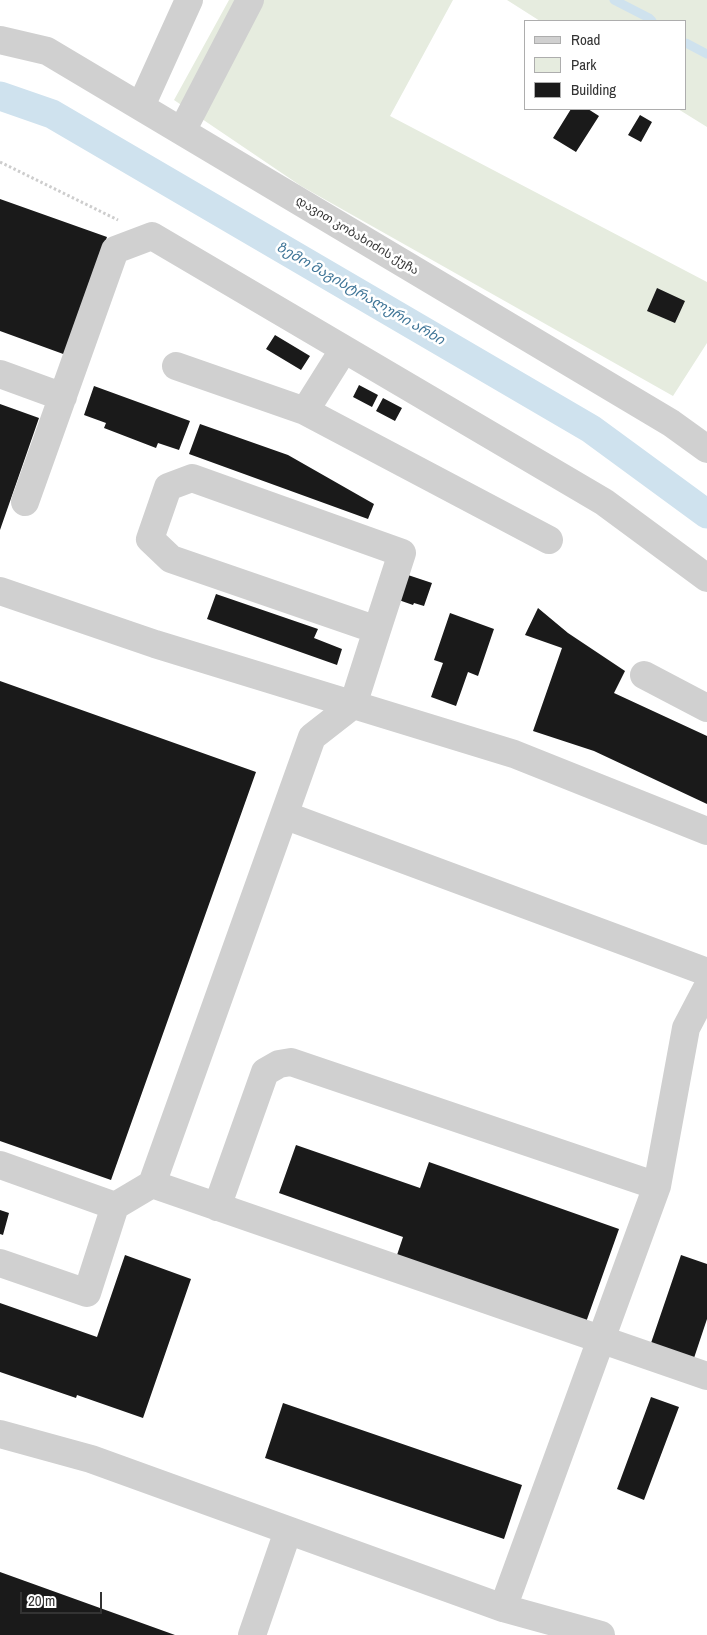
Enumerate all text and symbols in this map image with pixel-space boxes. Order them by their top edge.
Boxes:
legend [524,20,687,110]
text: Road [571,29,600,50]
text: Park [571,54,596,75]
text: Building [571,79,616,100]
street label: დავით კობახიძის ქუჩა [293,194,421,278]
water label: ზემო მაგისტრალური არხი [273,239,447,349]
scale bar [22,1582,105,1614]
text: 20 m [28,1590,55,1611]

